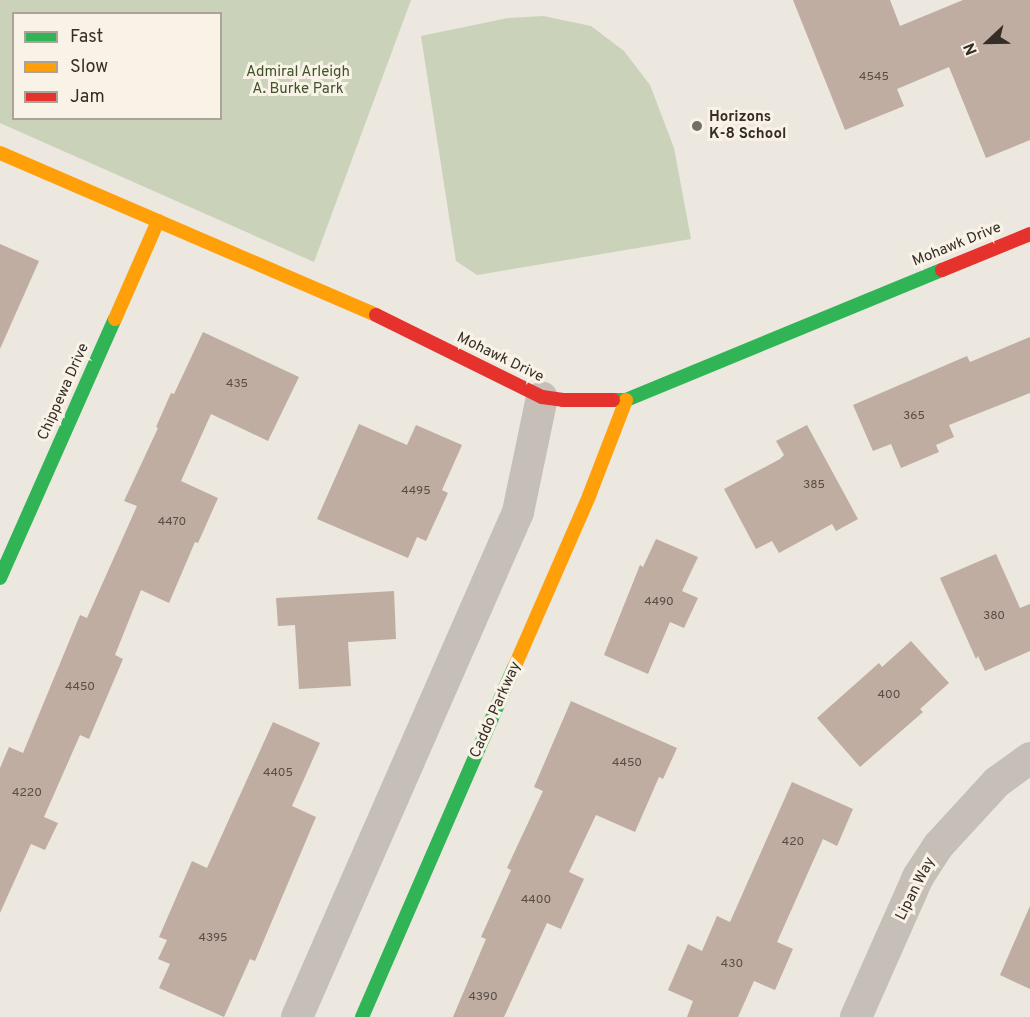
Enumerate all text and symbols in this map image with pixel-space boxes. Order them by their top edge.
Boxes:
legend [12,12,222,120]
north arrow [958,12,1018,72]
text: Fast [70,26,103,49]
text: N [960,40,983,58]
text: Slow [70,56,108,79]
park label: Admiral Arleigh A. Burke Park [246,63,350,98]
house number: 4545 [859,71,889,85]
text: Jam [70,86,105,109]
place label: Horizons K-8 School [709,108,786,143]
marker: Horizons K-8 School [690,119,704,133]
street label: Mohawk Drive [910,219,1004,271]
street label: Mohawk Drive [454,329,546,387]
street label: Chippewa Drive [35,341,93,443]
house number: 435 [226,378,248,392]
house number: 365 [903,410,925,424]
house number: 385 [803,479,825,493]
house number: 4495 [401,485,431,499]
house number: 4470 [158,516,186,530]
house number: 4490 [644,596,674,610]
house number: 380 [983,610,1005,624]
street label: Caddo Parkway [467,659,525,761]
house number: 4450 [65,681,95,695]
house number: 400 [878,689,900,703]
house number: 4450 [612,757,642,771]
house number: 4405 [263,767,293,781]
house number: 4220 [12,787,42,801]
house number: 420 [782,836,804,850]
street label: Lipan Way [892,854,940,924]
house number: 4400 [521,894,551,908]
house number: 4395 [198,932,228,946]
house number: 430 [721,958,743,972]
house number: 4390 [468,991,498,1005]

